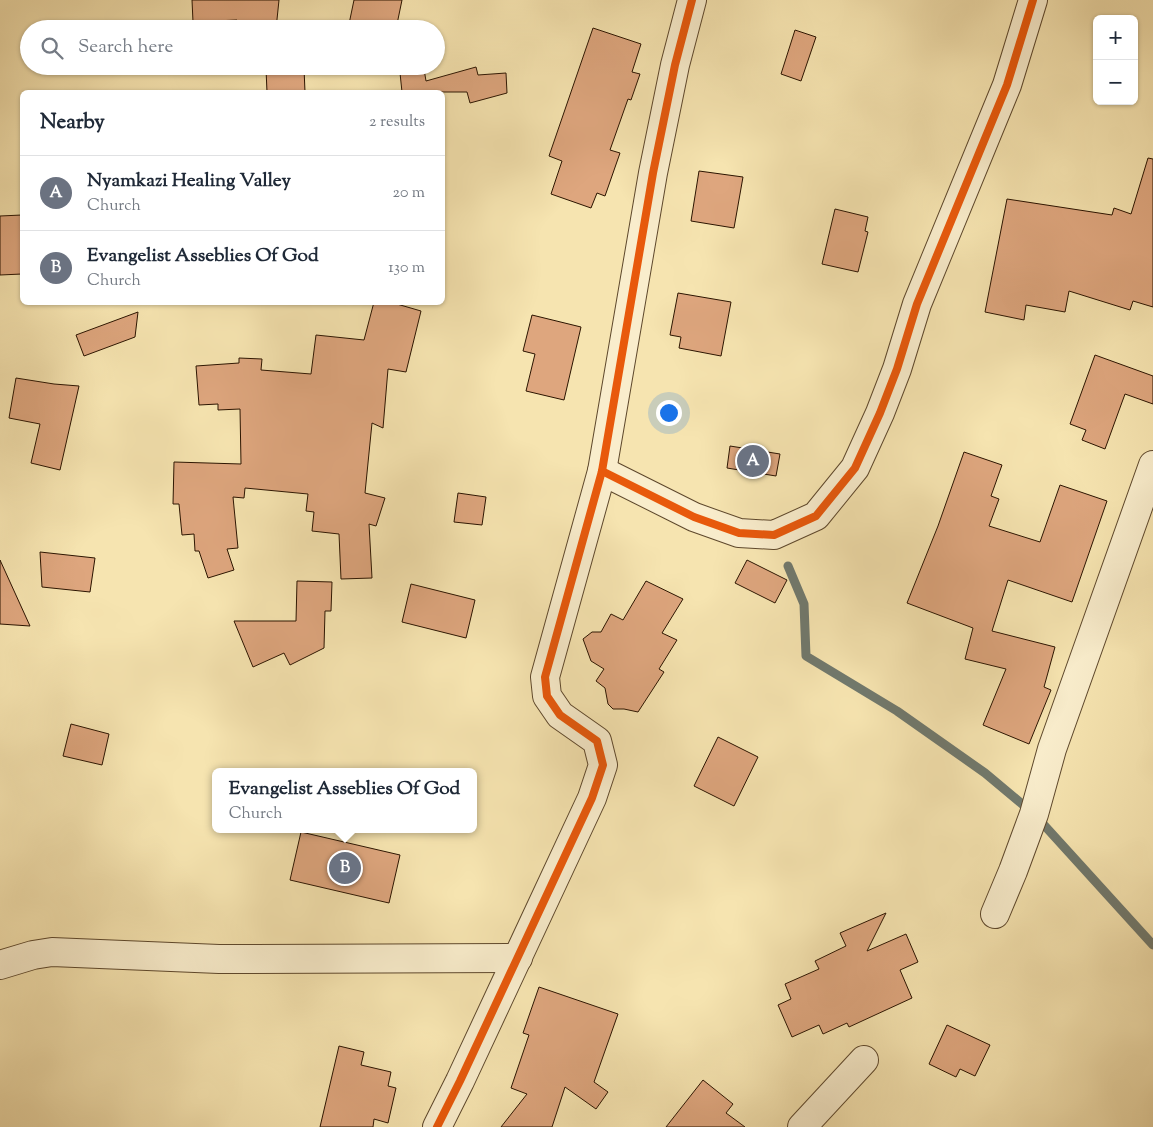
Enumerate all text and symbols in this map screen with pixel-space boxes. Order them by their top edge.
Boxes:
map controls [1093,15,1138,105]
button: + [1093,15,1138,60]
search box [20,20,445,75]
icon: search [38,34,66,62]
text: Search here [78,34,173,61]
button: − [1093,60,1138,105]
text: Nearby [40,108,105,138]
text: 2 results [369,111,425,134]
text: Nyamkazi Healing Valley [87,168,291,195]
text: A [50,182,63,205]
text: 20 m [392,182,425,205]
text: Church [87,195,141,218]
text: Evangelist Asseblies Of God [87,243,319,270]
text: B [51,257,61,280]
text: 130 m [388,257,425,280]
text: Church [87,270,141,293]
your location [656,400,682,426]
pin: A [737,442,769,480]
popup [212,768,477,833]
text: Evangelist Asseblies Of God [229,776,460,803]
text: Church [229,803,283,826]
pin: B [329,849,361,887]

